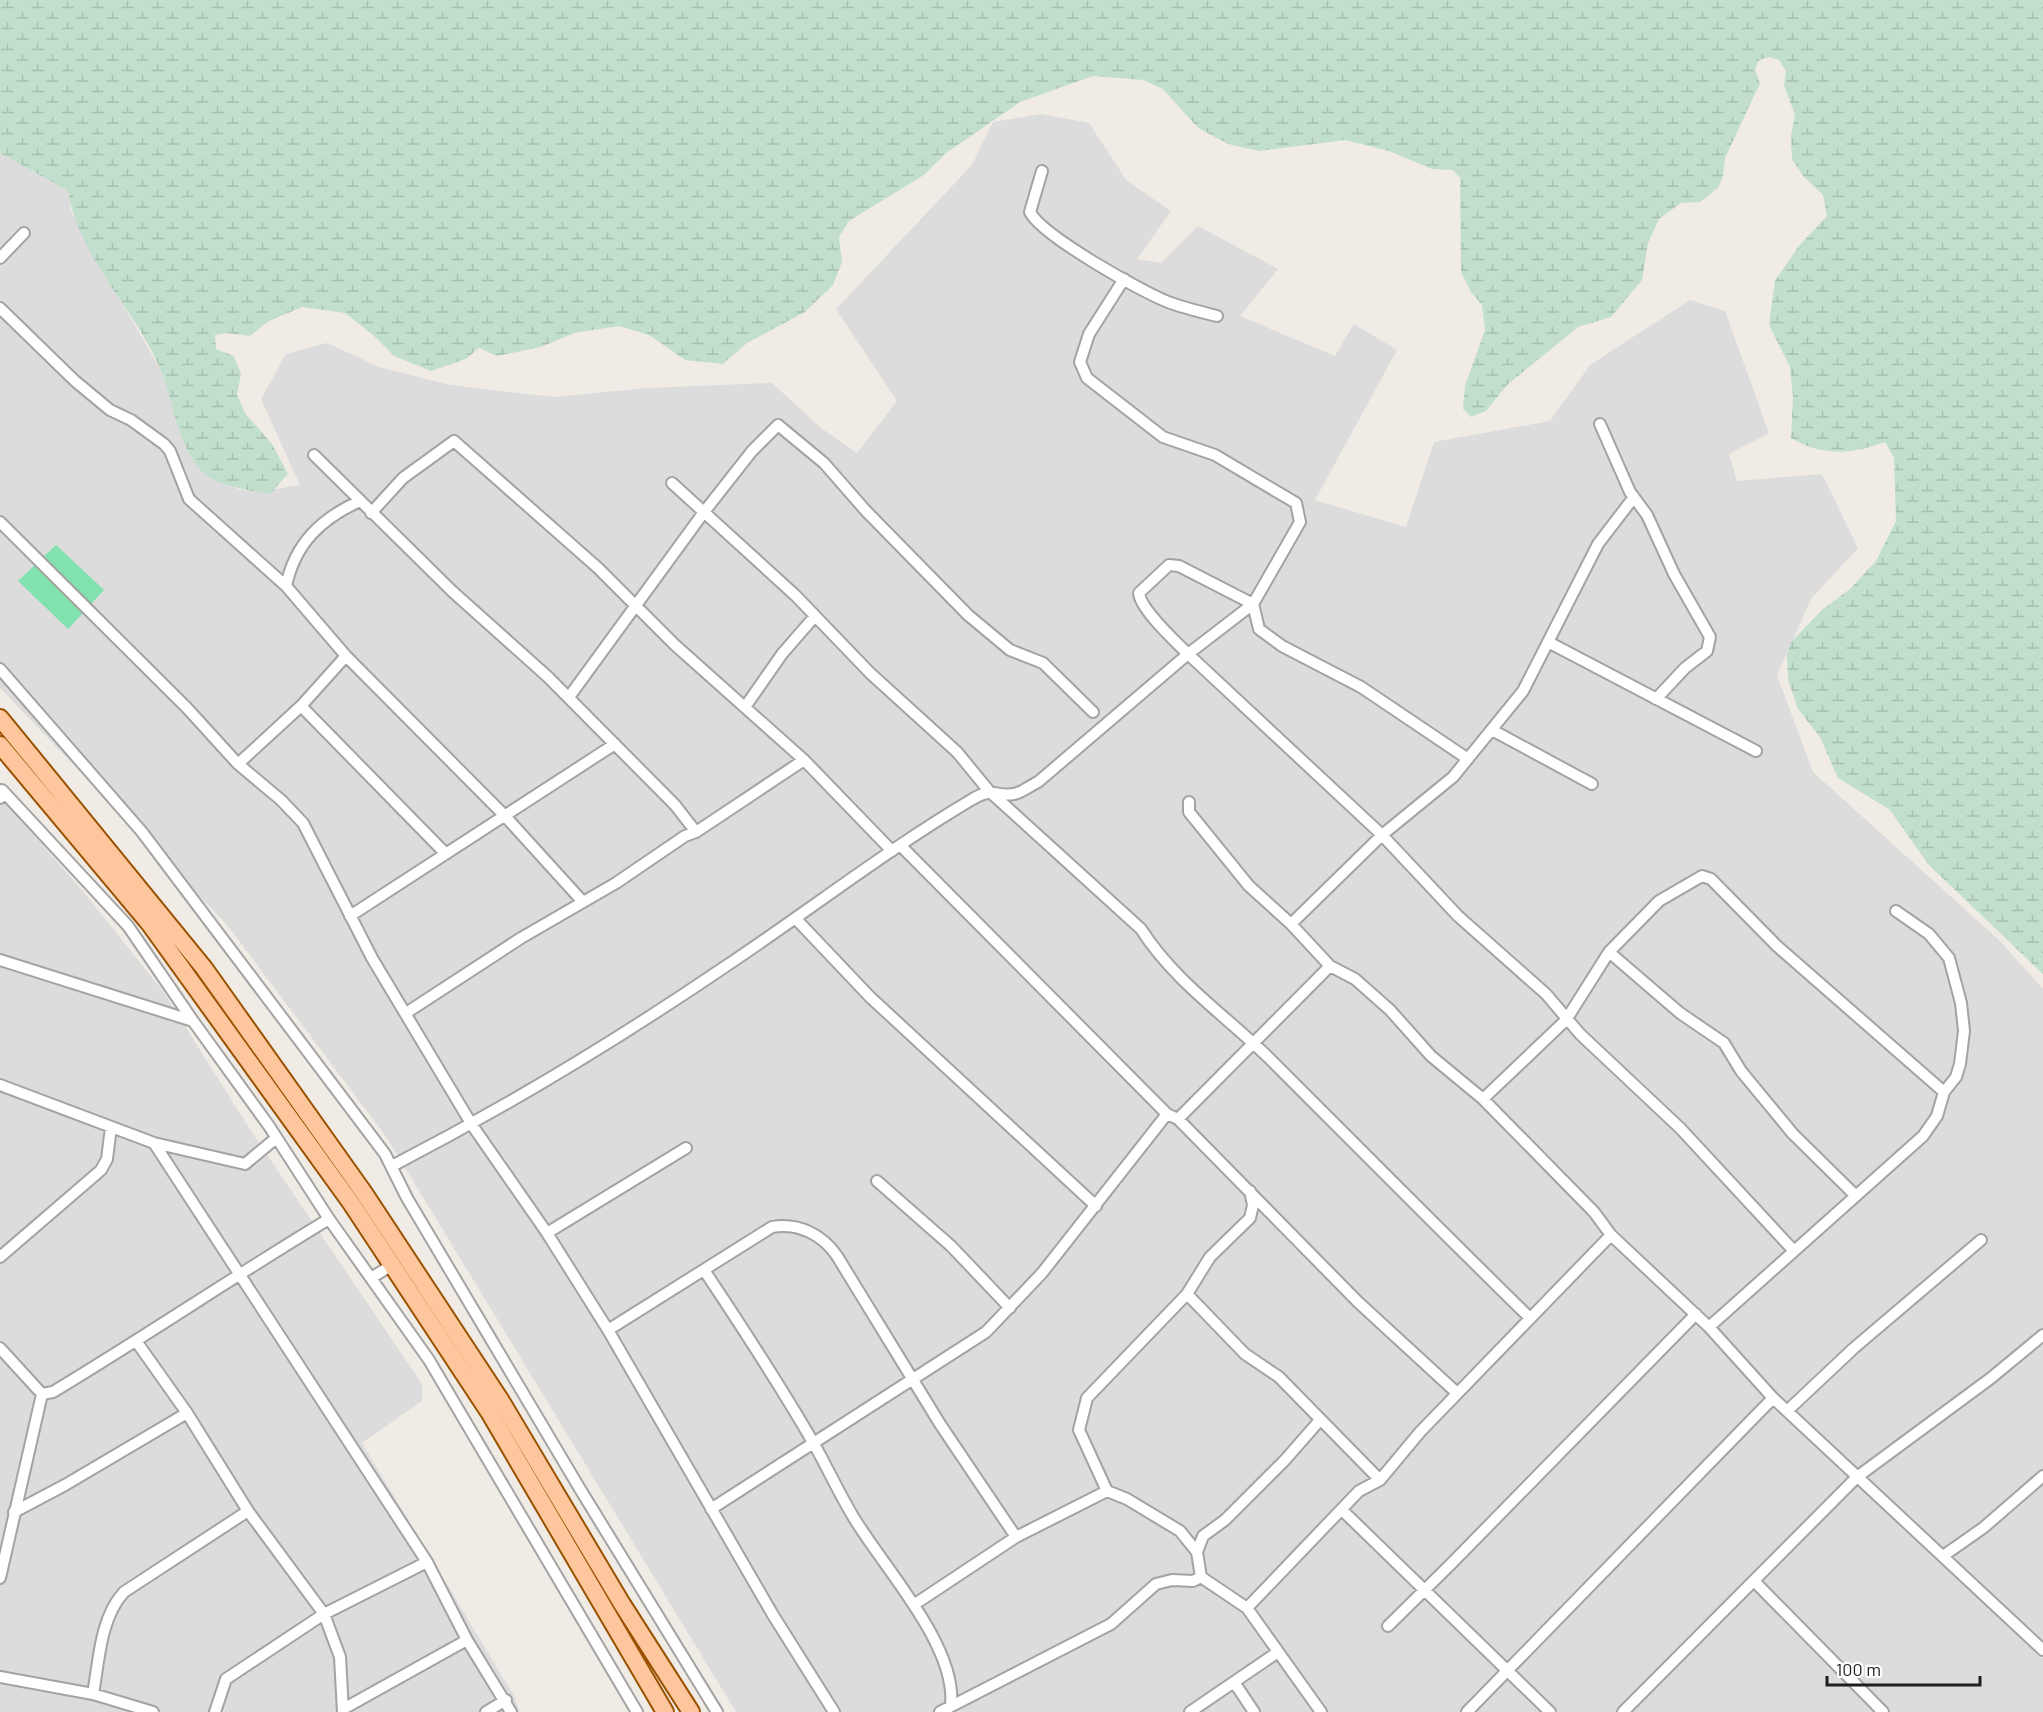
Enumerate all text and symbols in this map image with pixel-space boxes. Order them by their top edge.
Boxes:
scale bar [1827,1649,1980,1687]
text: 100 m [1836,1658,1881,1680]

